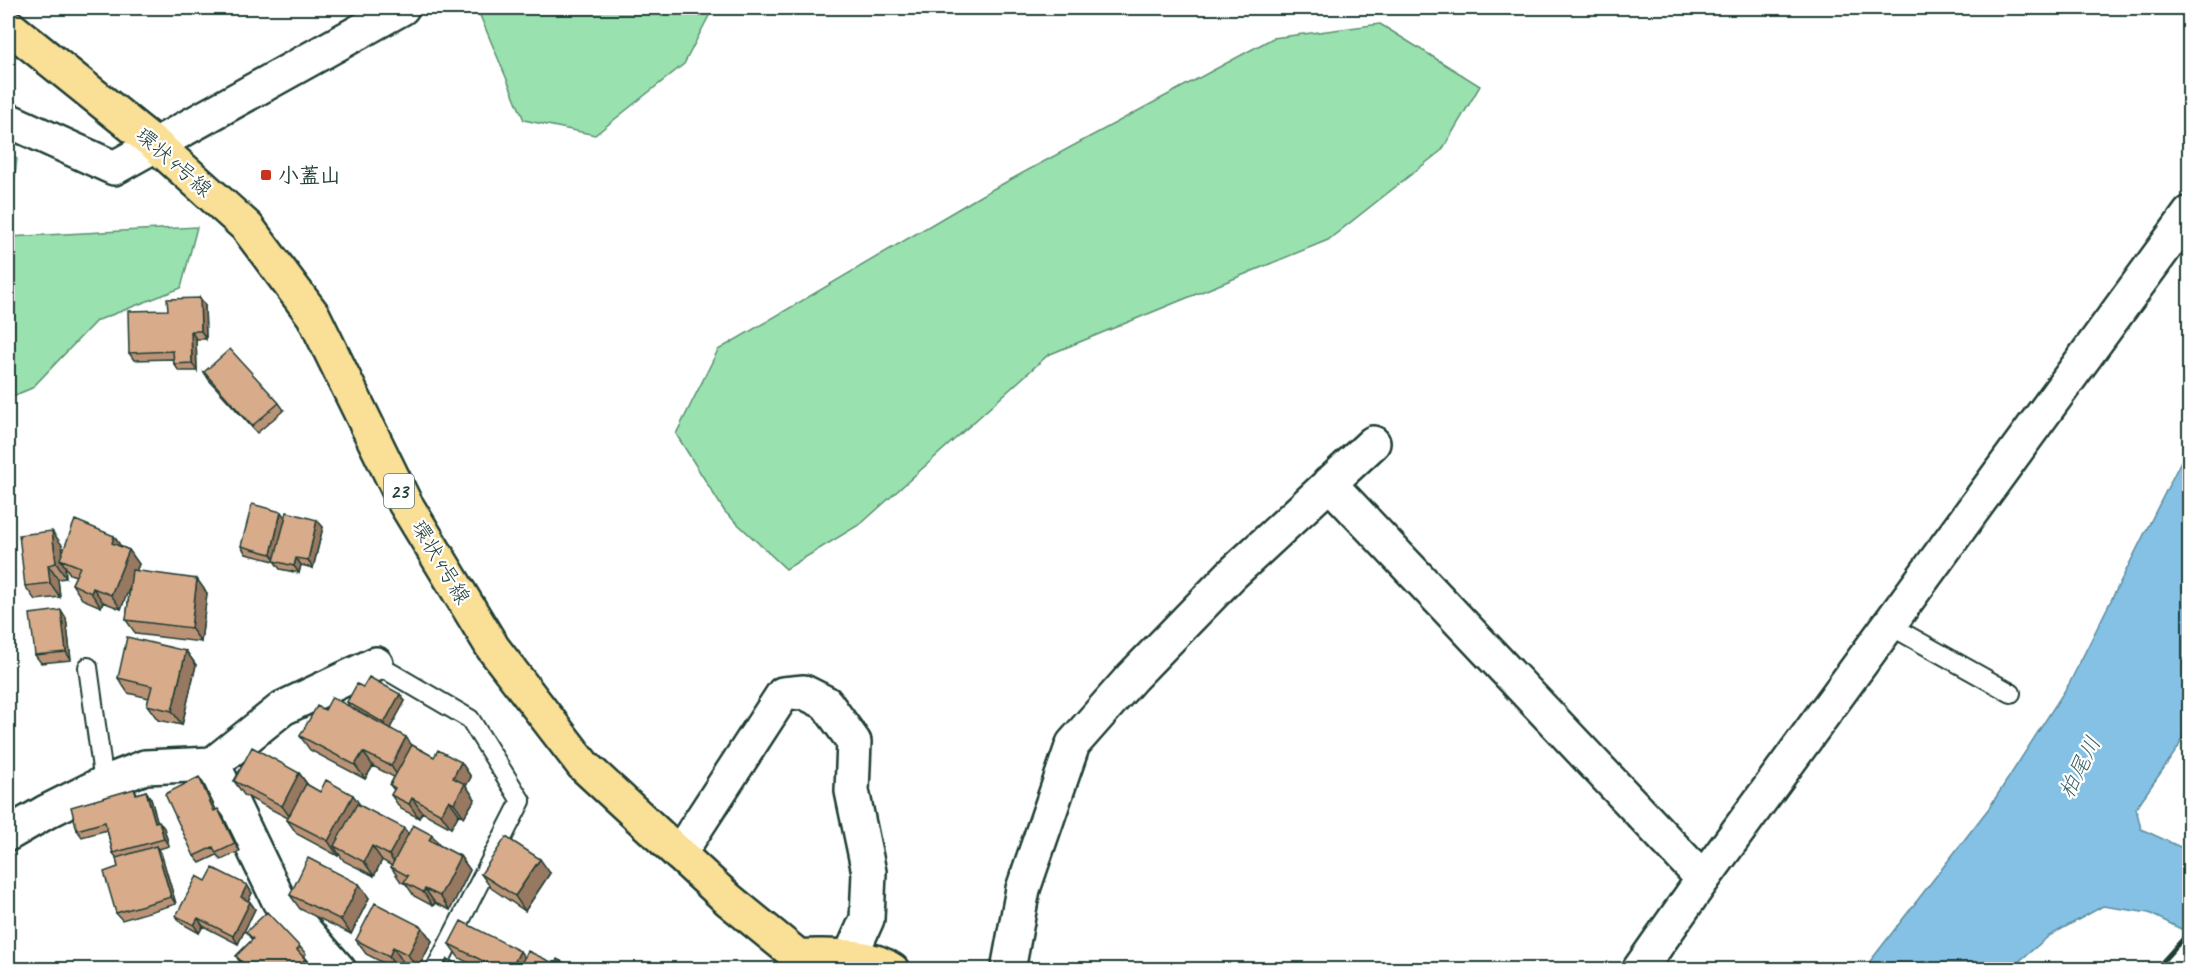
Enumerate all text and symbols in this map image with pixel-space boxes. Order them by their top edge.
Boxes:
street label: 環状4号線 [130,122,218,202]
place label: 小蓋山 [278,162,341,188]
marker: 小蓋山 [259,168,273,182]
road number: 23 [384,474,414,508]
street label: 環状4号線 [406,515,476,609]
water label: 柏尾川 [2052,732,2107,803]

